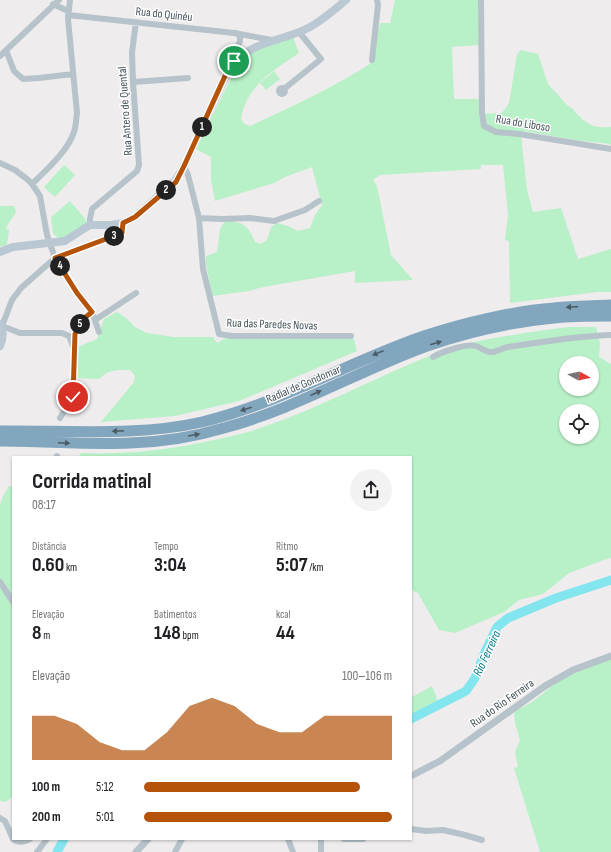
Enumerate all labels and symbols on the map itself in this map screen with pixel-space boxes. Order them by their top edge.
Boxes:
street label: Rua do Quinéu [135,4,193,25]
pin [217,44,251,78]
street label: Rua Antero de Quental [115,66,136,156]
street label: Rua do Liboso [495,111,551,136]
pin: 1 [192,117,212,137]
pin: 2 [156,180,176,200]
pin: 3 [104,226,124,246]
pin: 4 [50,256,70,276]
one-way arrow [565,304,578,310]
pin: 5 [70,314,90,334]
street label: Rua das Paredes Novas [226,315,318,334]
one-way arrow [431,340,443,346]
one-way arrow [372,351,384,357]
north arrow [559,356,599,396]
street label: Radial de Gondomar [264,362,343,407]
pin [56,380,90,414]
one-way arrow [311,390,322,396]
one-way arrow [239,406,251,412]
one-way arrow [112,428,124,435]
one-way arrow [188,432,200,438]
one-way arrow [58,439,70,446]
water label: Rio Ferreira [469,627,505,679]
street label: Rua do Rio Ferreira [467,676,537,731]

